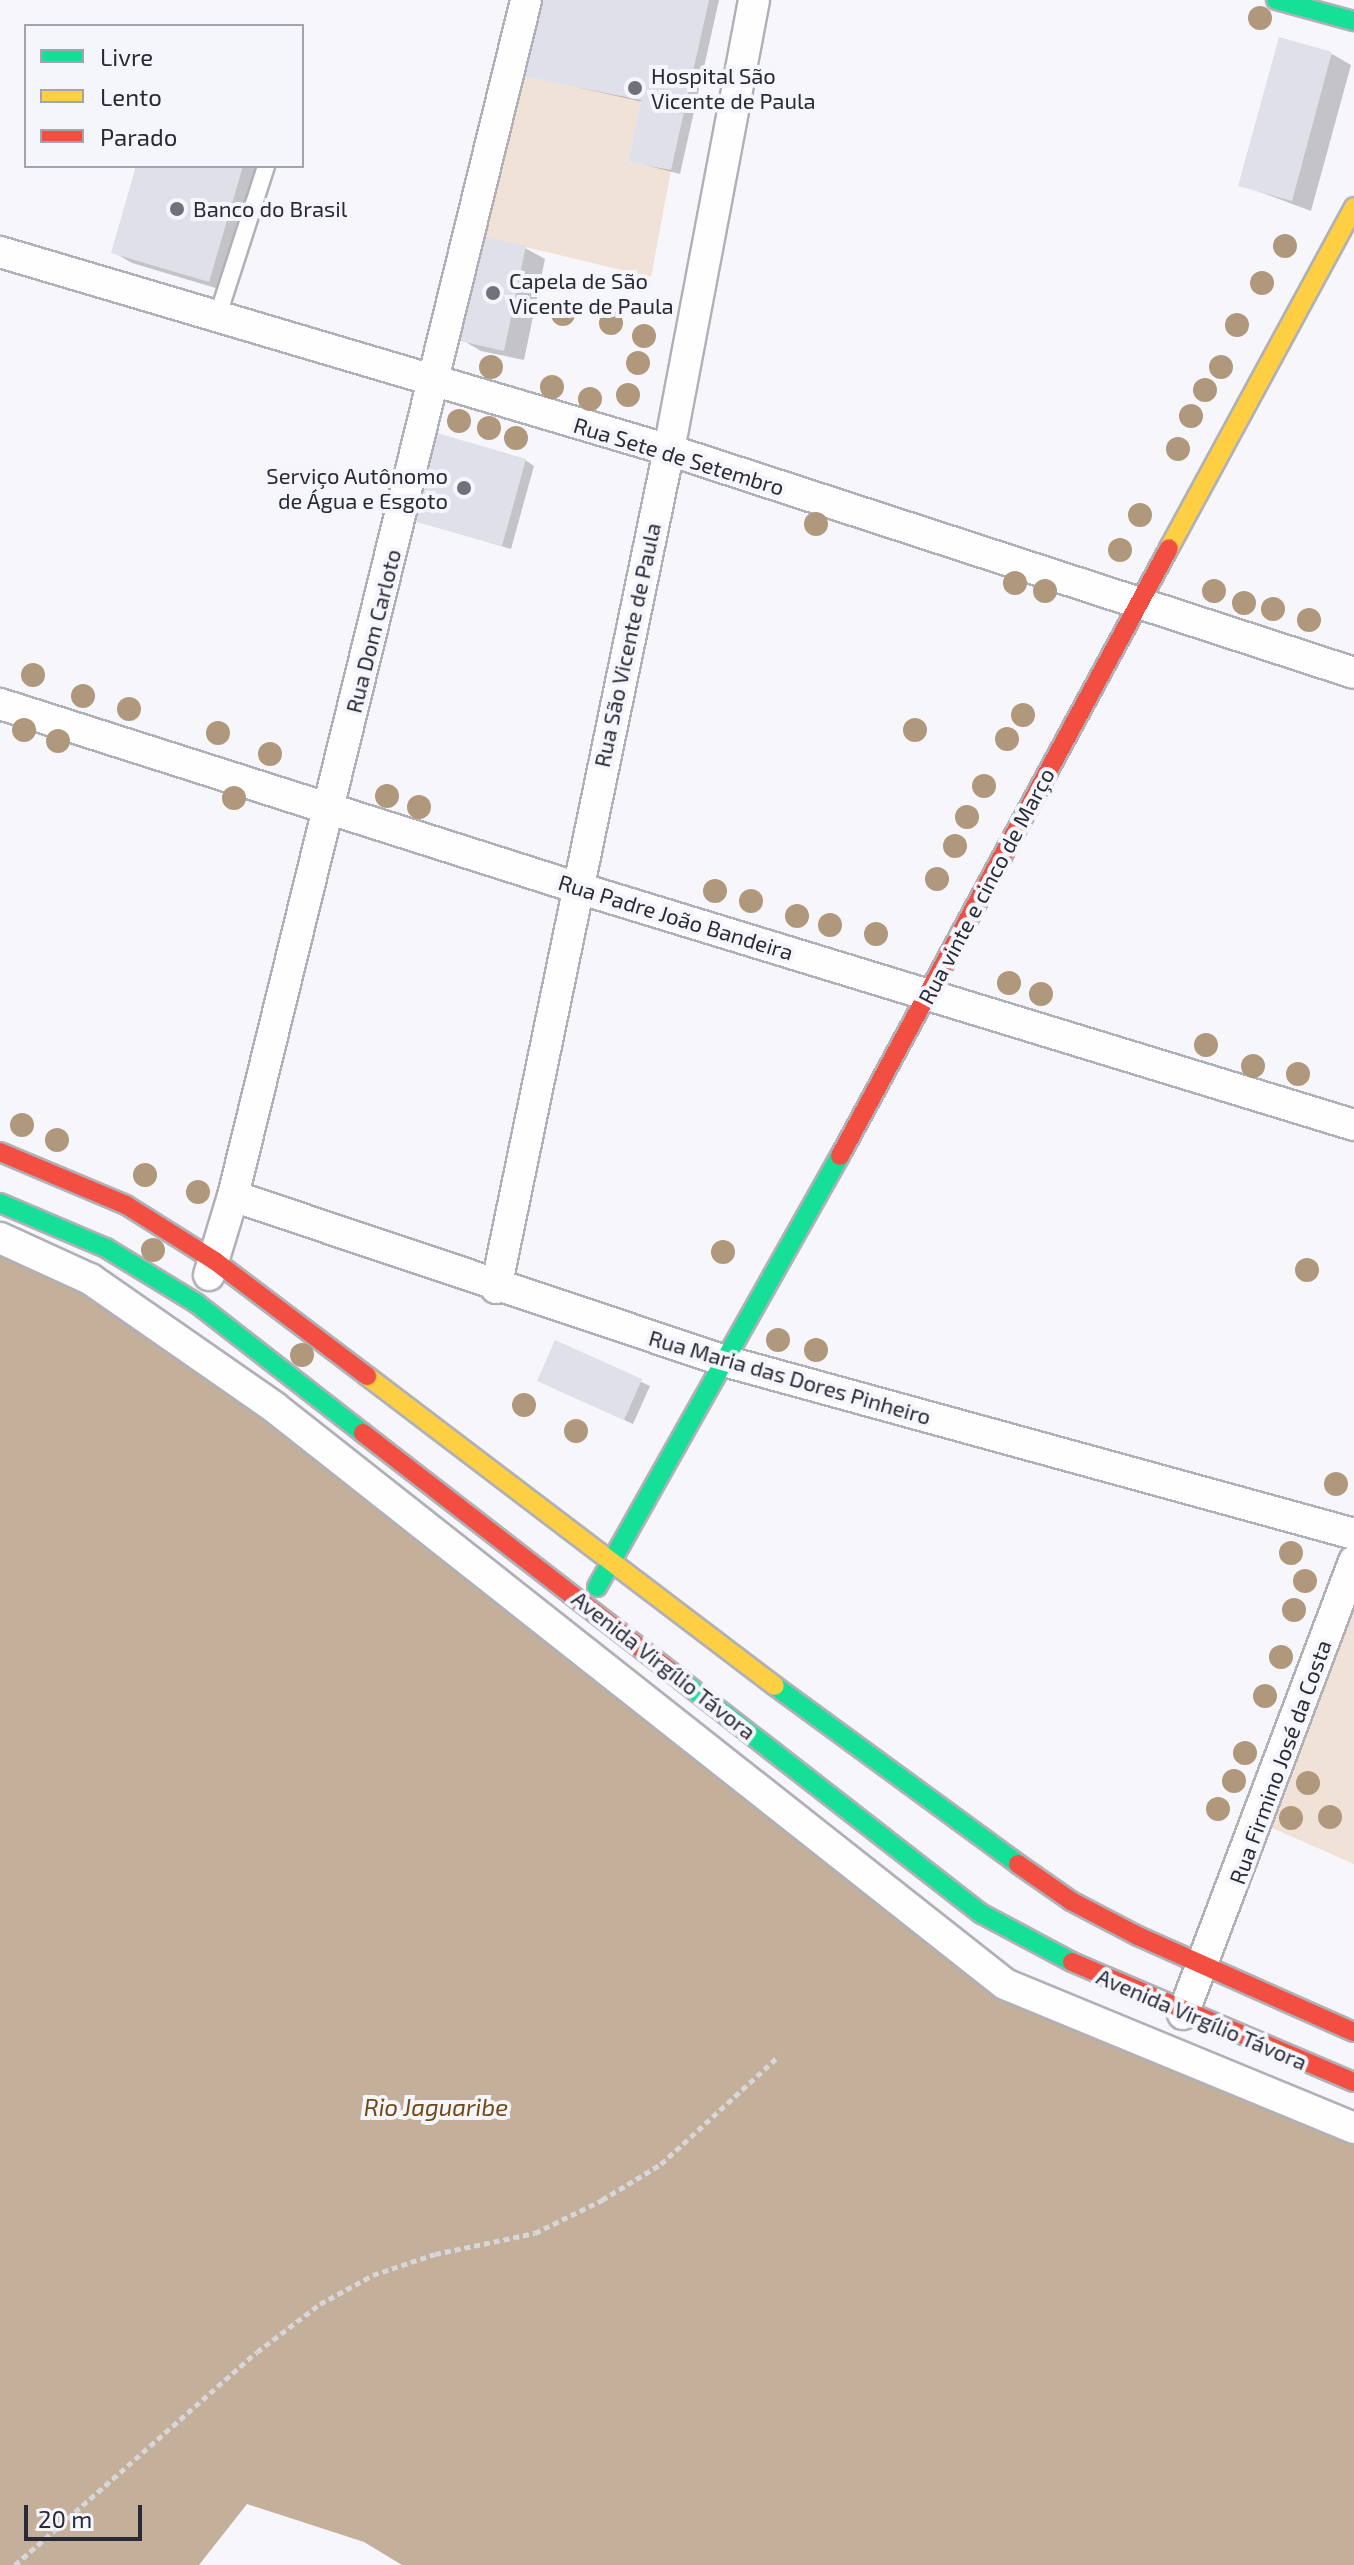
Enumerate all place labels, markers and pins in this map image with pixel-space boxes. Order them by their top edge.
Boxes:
place label: Hospital São Vicente de Paula [651,62,816,114]
marker: Hospital São Vicente de Paula [626,79,644,97]
place label: Banco do Brasil [193,196,347,222]
marker: Banco do Brasil [168,200,186,218]
place label: Capela de São Vicente de Paula [509,267,674,318]
marker: Capela de São Vicente de Paula [484,284,502,302]
place label: Serviço Autônomo de Água e Esgoto [266,462,448,514]
marker: Serviço Autônomo de Água e Esgoto [455,479,473,497]

